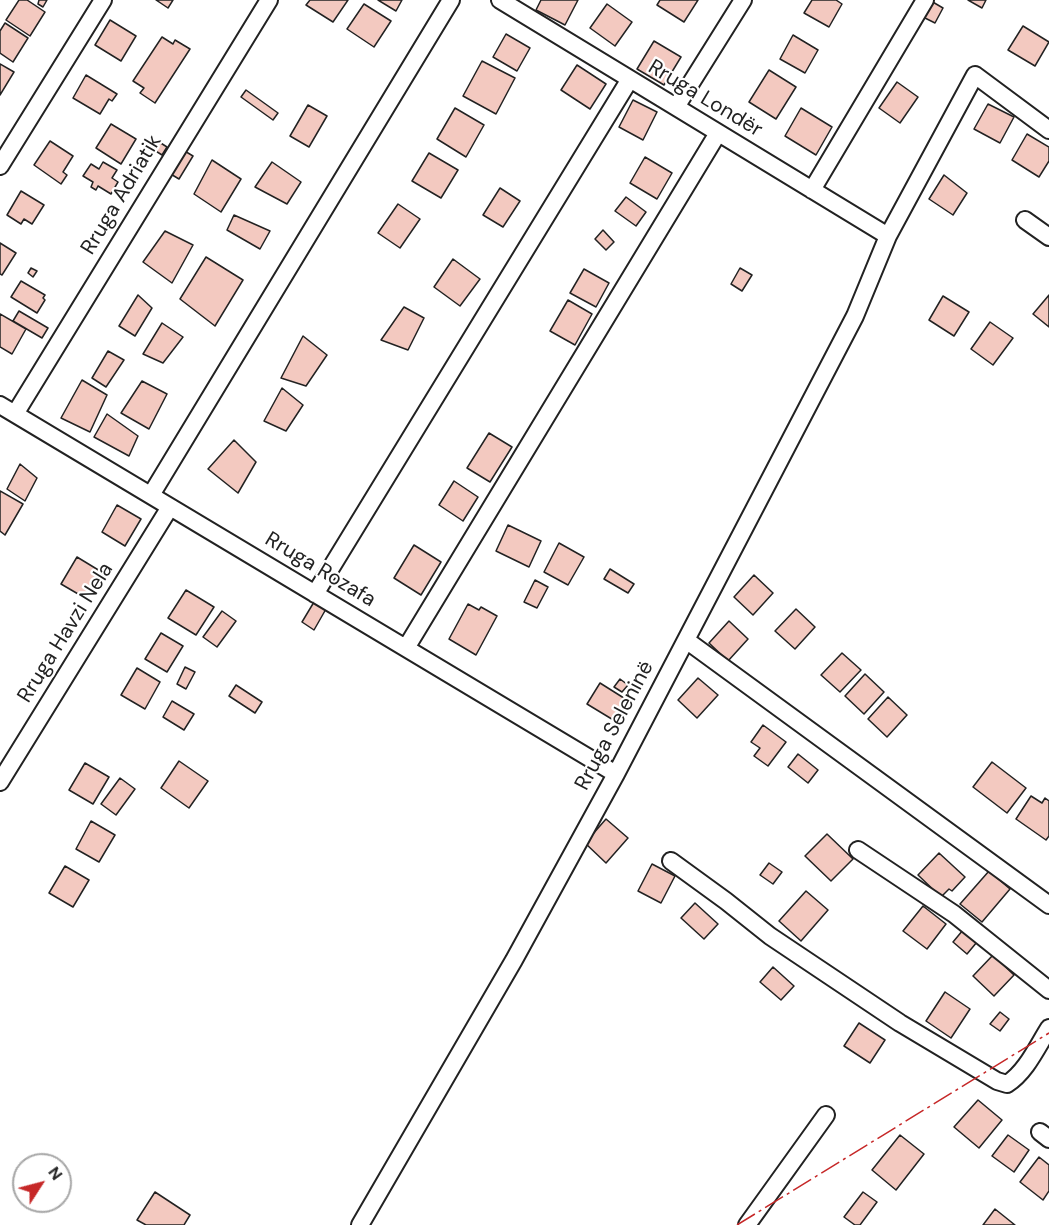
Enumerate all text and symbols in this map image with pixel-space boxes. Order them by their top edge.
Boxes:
street label: Rruga Londër [643,55,767,143]
street label: Rruga Adriatik [76,131,168,259]
street label: Rruga Rozafa [260,527,380,613]
street label: Rruga Havzi Nela [13,558,119,708]
street label: Rruga Seleninë [570,657,660,795]
north arrow [12,1153,72,1213]
text: N [43,1162,67,1184]

